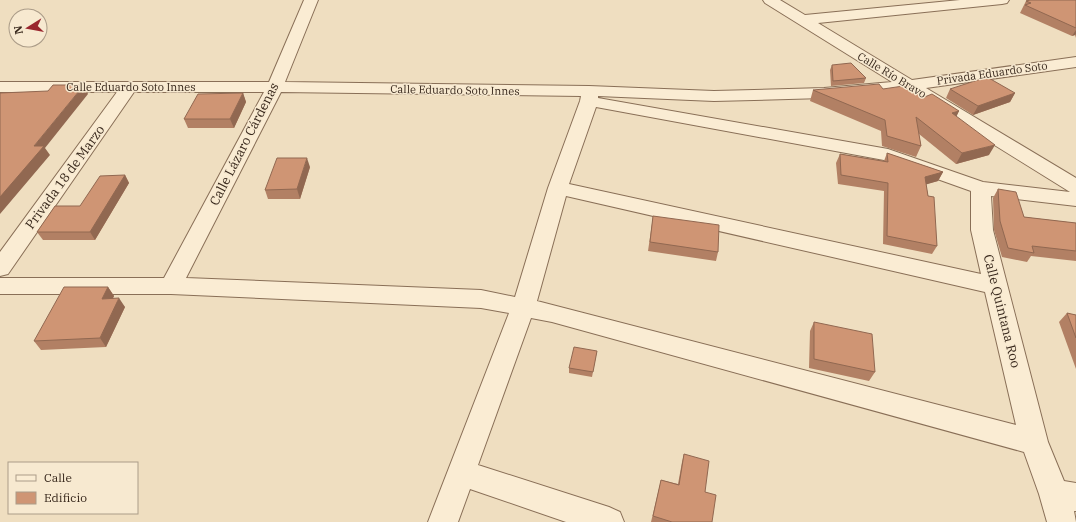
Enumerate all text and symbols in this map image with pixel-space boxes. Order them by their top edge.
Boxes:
north arrow [8,8,48,48]
text: N [10,24,26,36]
street label: Calle Río Bravo [855,49,929,101]
street label: Privada Eduardo Soto [936,58,1048,88]
street label: Calle Eduardo Soto Innes [66,80,196,94]
street label: Calle Lázaro Cárdenas [206,80,282,208]
street label: Calle Eduardo Soto Innes [390,82,520,98]
street label: Privada 18 de Marzo [22,122,108,232]
street label: Calle Quintana Roo [980,252,1024,370]
legend [8,462,138,514]
text: Calle [44,470,72,485]
text: Edificio [44,490,87,505]

